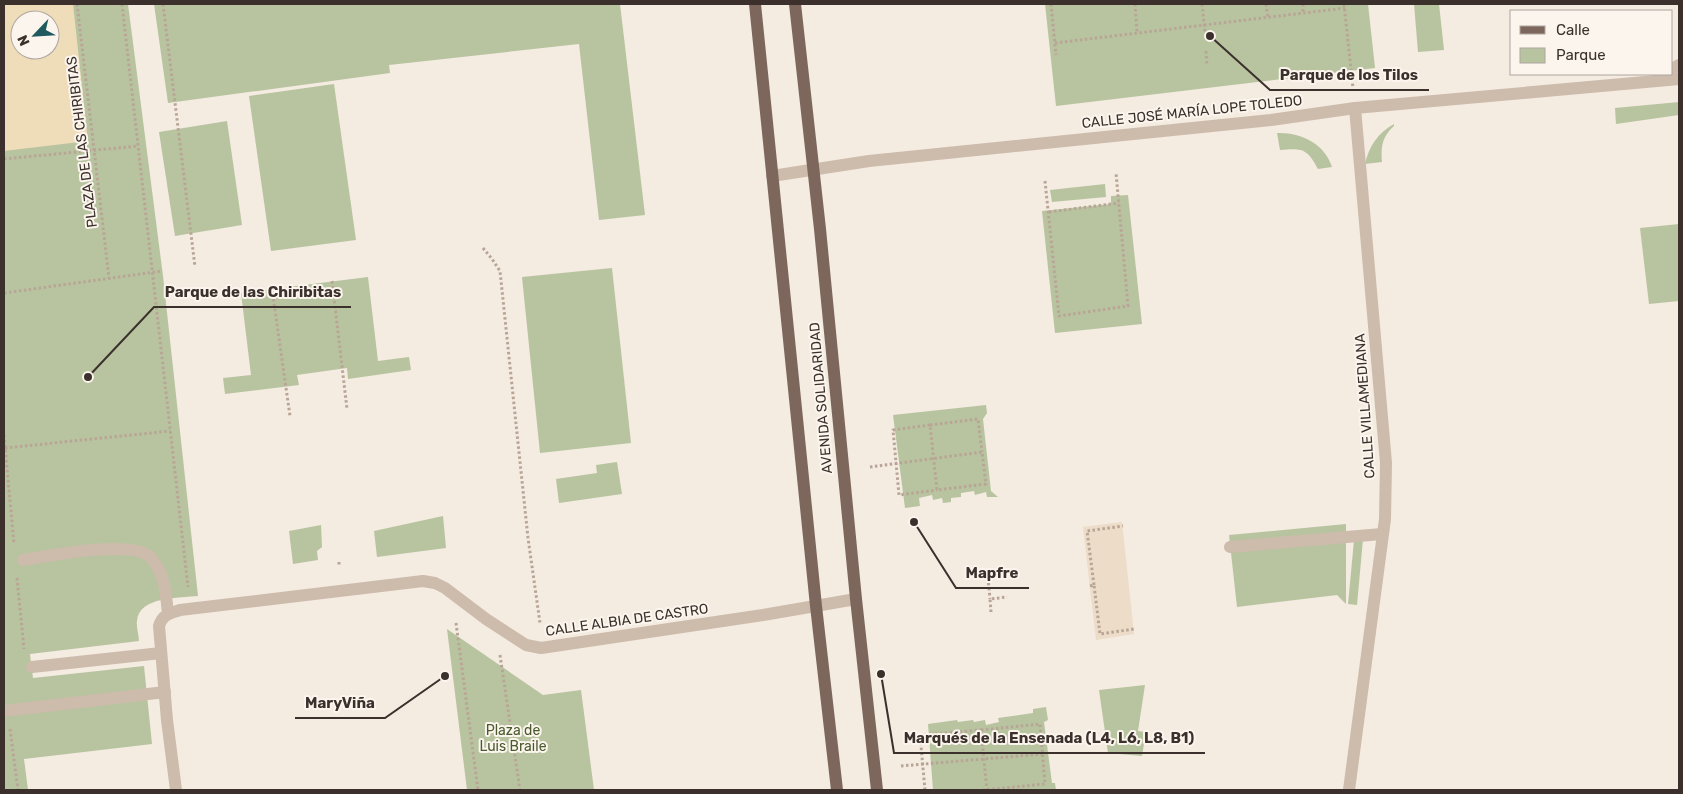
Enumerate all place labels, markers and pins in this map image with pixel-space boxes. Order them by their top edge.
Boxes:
callout: Parque de los Tilos [1270,60,1429,90]
callout: Parque de las Chiribitas [154,277,351,307]
callout: Mapfre [956,558,1029,588]
callout: MaryViña [295,688,385,718]
callout: Marqués de la Ensenada (L4, L6, L8, B1) [894,723,1205,753]

